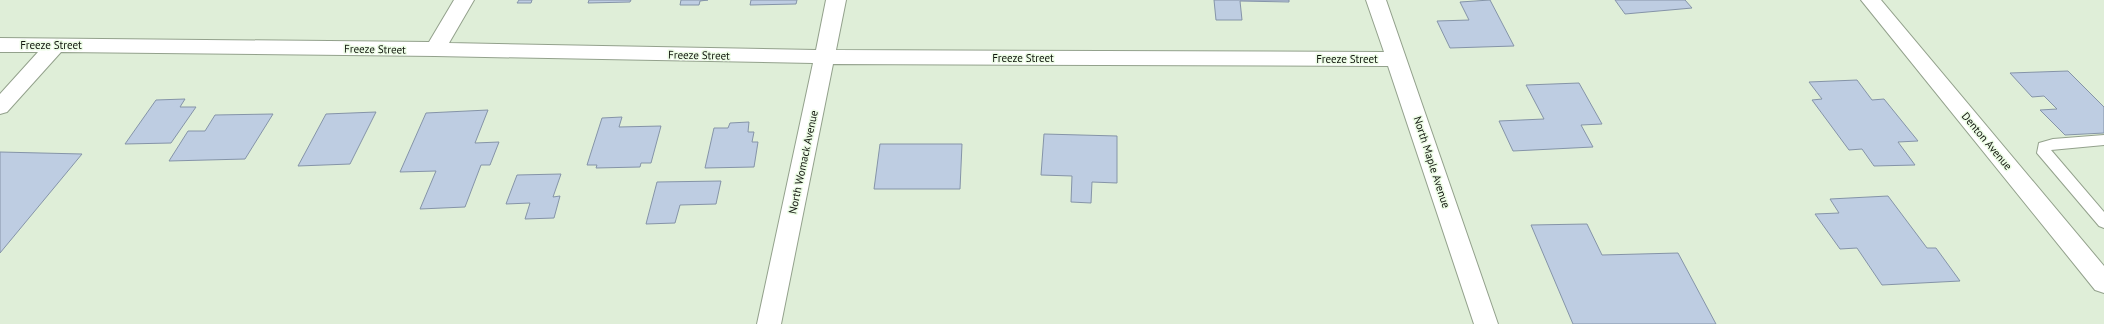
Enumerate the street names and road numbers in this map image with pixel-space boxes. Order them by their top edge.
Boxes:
street label: Freeze Street [20,38,82,52]
street label: Freeze Street [344,41,406,57]
street label: Freeze Street [668,47,730,63]
street label: Freeze Street [992,51,1054,65]
street label: Freeze Street [1316,52,1378,66]
street label: North Womack Avenue [785,108,821,215]
street label: Denton Avenue [1959,109,2016,173]
street label: North Maple Avenue [1411,114,1454,210]

